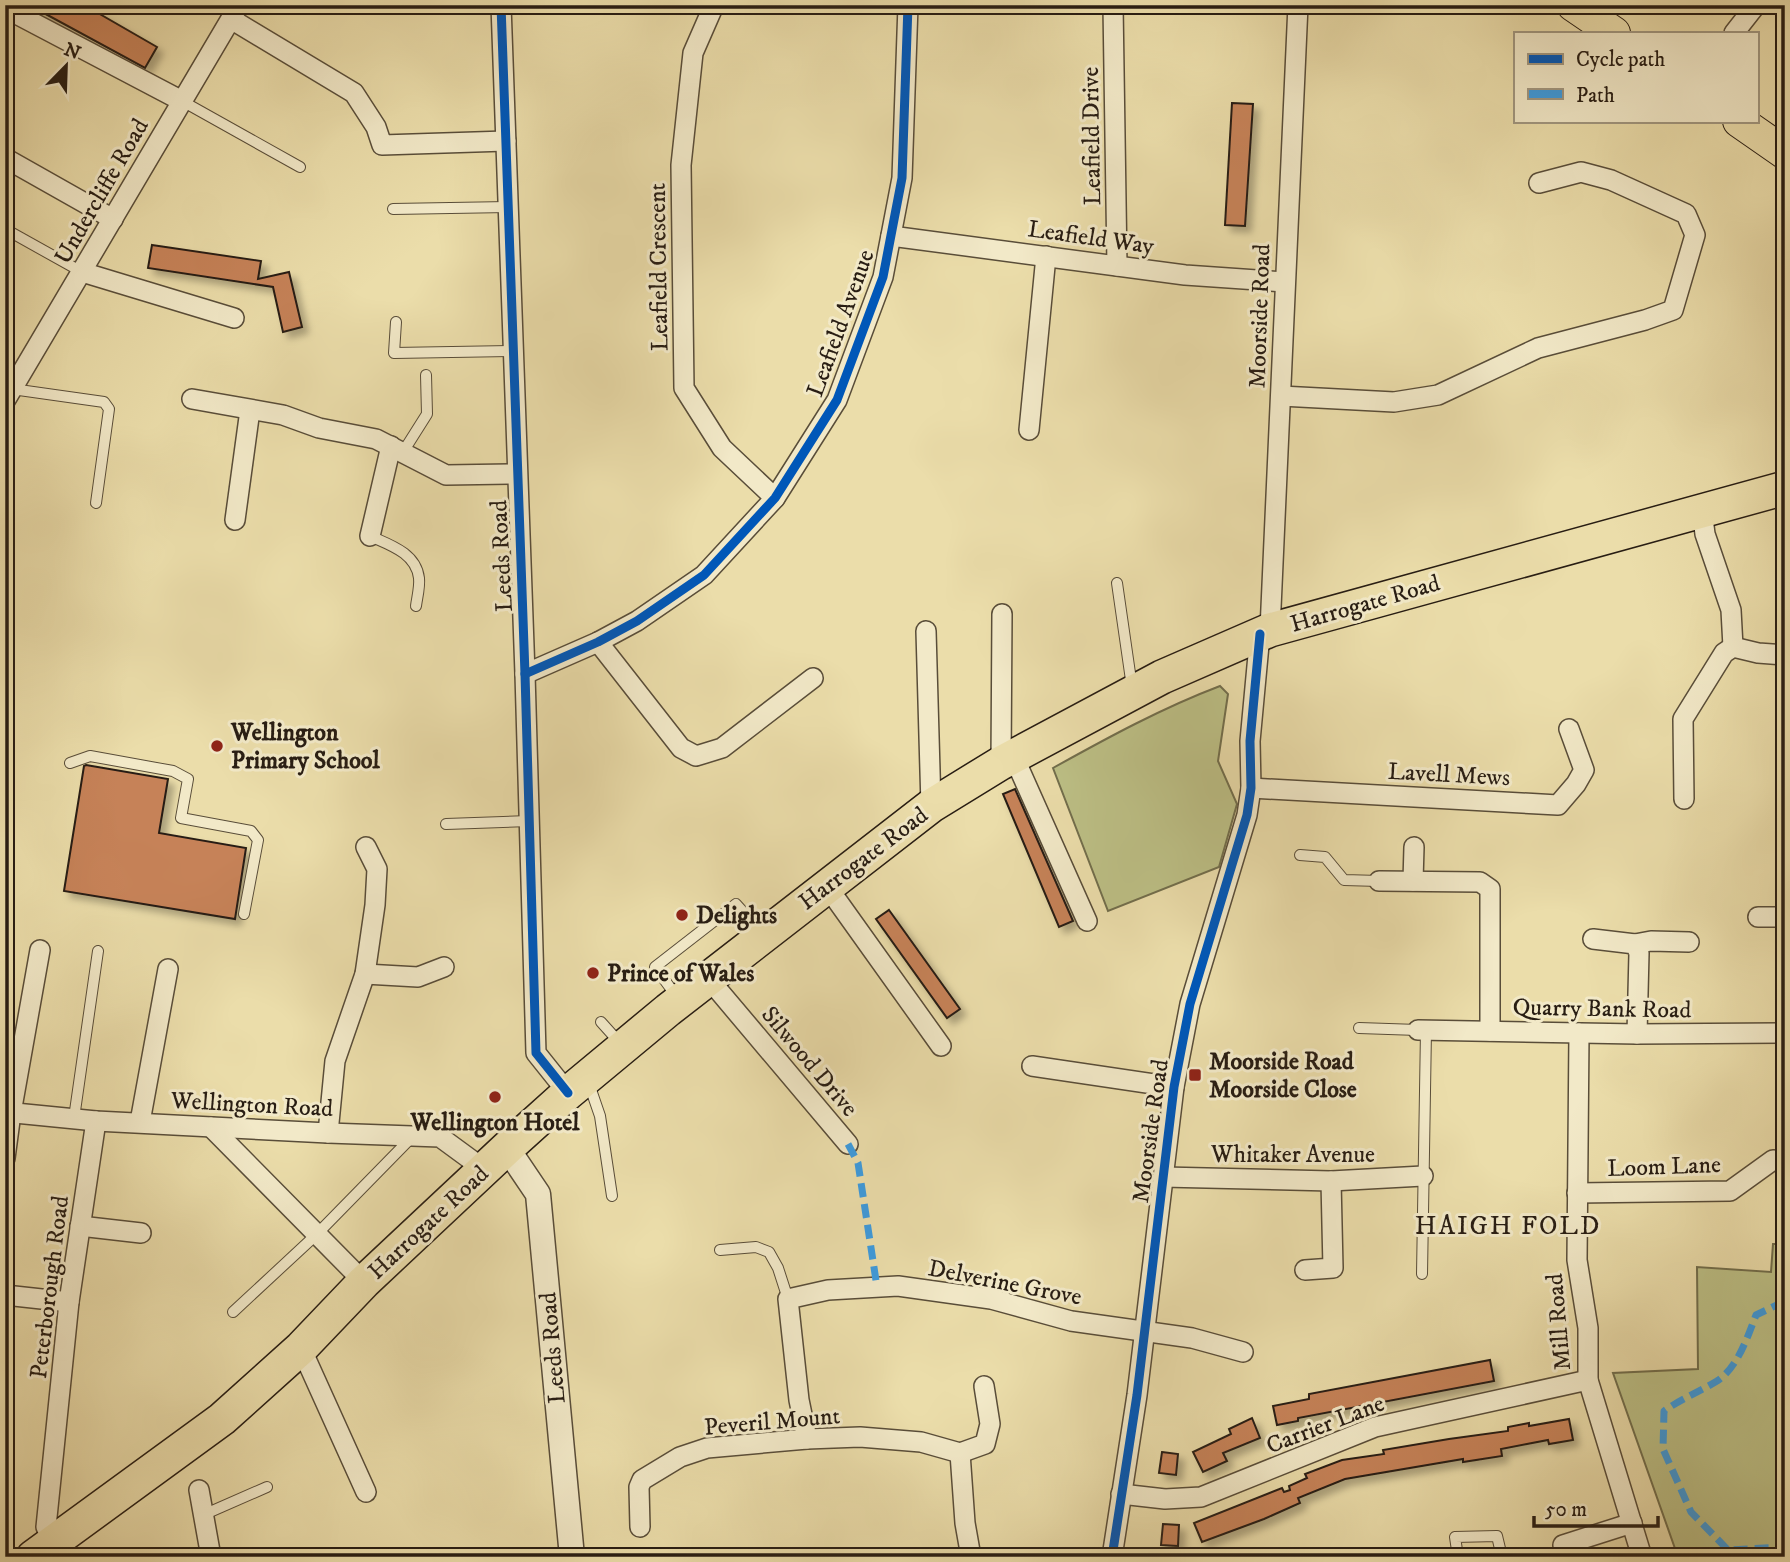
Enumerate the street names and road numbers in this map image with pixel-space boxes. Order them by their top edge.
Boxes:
street label: Leafield Drive [1076,66,1108,206]
street label: Undercliffe Road [48,113,156,270]
street label: Leafield Crescent [643,182,675,351]
street label: Leafield Way [1026,214,1157,262]
street label: Moorside Road [1242,243,1278,389]
street label: Leafield Avenue [800,246,881,401]
street label: Leeds Road [484,499,520,613]
street label: Harrogate Road [1287,568,1444,640]
street label: Lavell Mews [1387,757,1511,793]
street label: Harrogate Road [793,800,934,917]
street label: Quarry Bank Road [1512,992,1692,1026]
street label: Silwood Drive [754,1000,864,1123]
street label: Moorside Road [1126,1057,1176,1205]
street label: Wellington Road [169,1086,334,1124]
street label: Whitaker Avenue [1210,1140,1375,1170]
street label: Loom Lane [1607,1150,1721,1184]
street label: Harrogate Road [362,1159,495,1286]
street label: Peterborough Road [24,1194,76,1380]
street label: Delverine Grove [925,1253,1084,1313]
street label: Mill Road [1540,1272,1578,1372]
street label: Leeds Road [533,1291,573,1405]
street label: Carrier Lane [1262,1389,1389,1461]
street label: Peveril Mount [703,1401,842,1443]

